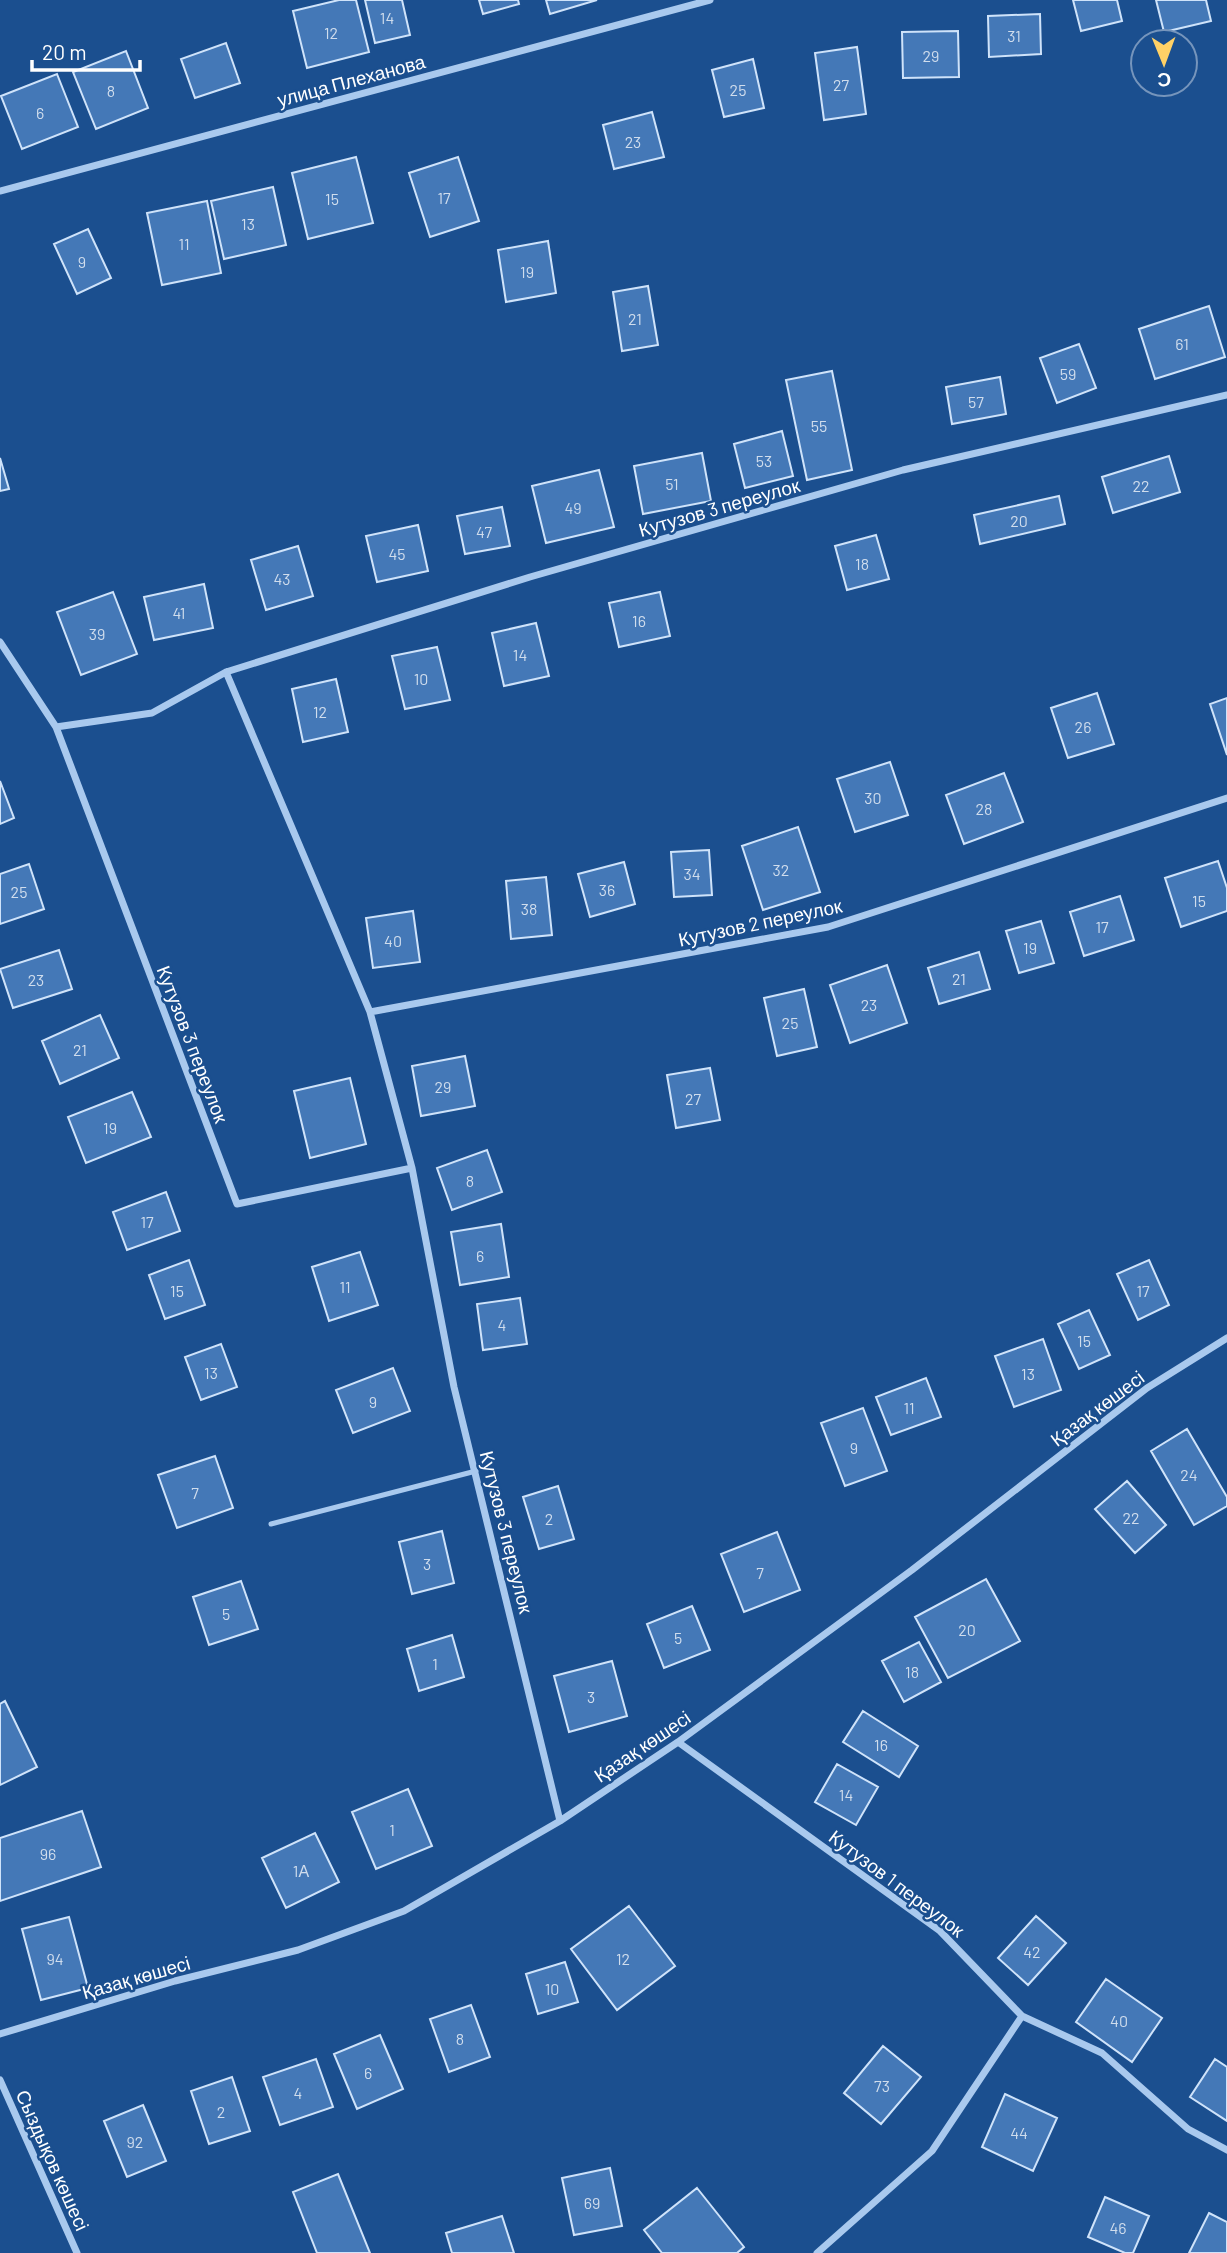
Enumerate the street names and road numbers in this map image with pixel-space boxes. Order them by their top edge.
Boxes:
street label: улица Плеханова [274,49,428,111]
street label: Кутузов 3 переулок [636,473,803,541]
street label: Кутузов 2 переулок [676,893,845,951]
street label: Кутузов 3 переулок [152,962,234,1127]
street label: Қазақ көшесі [1046,1365,1148,1451]
street label: Кутузов 3 переулок [476,1448,538,1616]
street label: Қазақ көшесі [589,1705,695,1787]
street label: Кутузов 1 переулок [825,1825,970,1942]
street label: Қазақ көшесі [79,1951,193,2003]
street label: Сыздықов көшесі [12,2086,94,2234]

